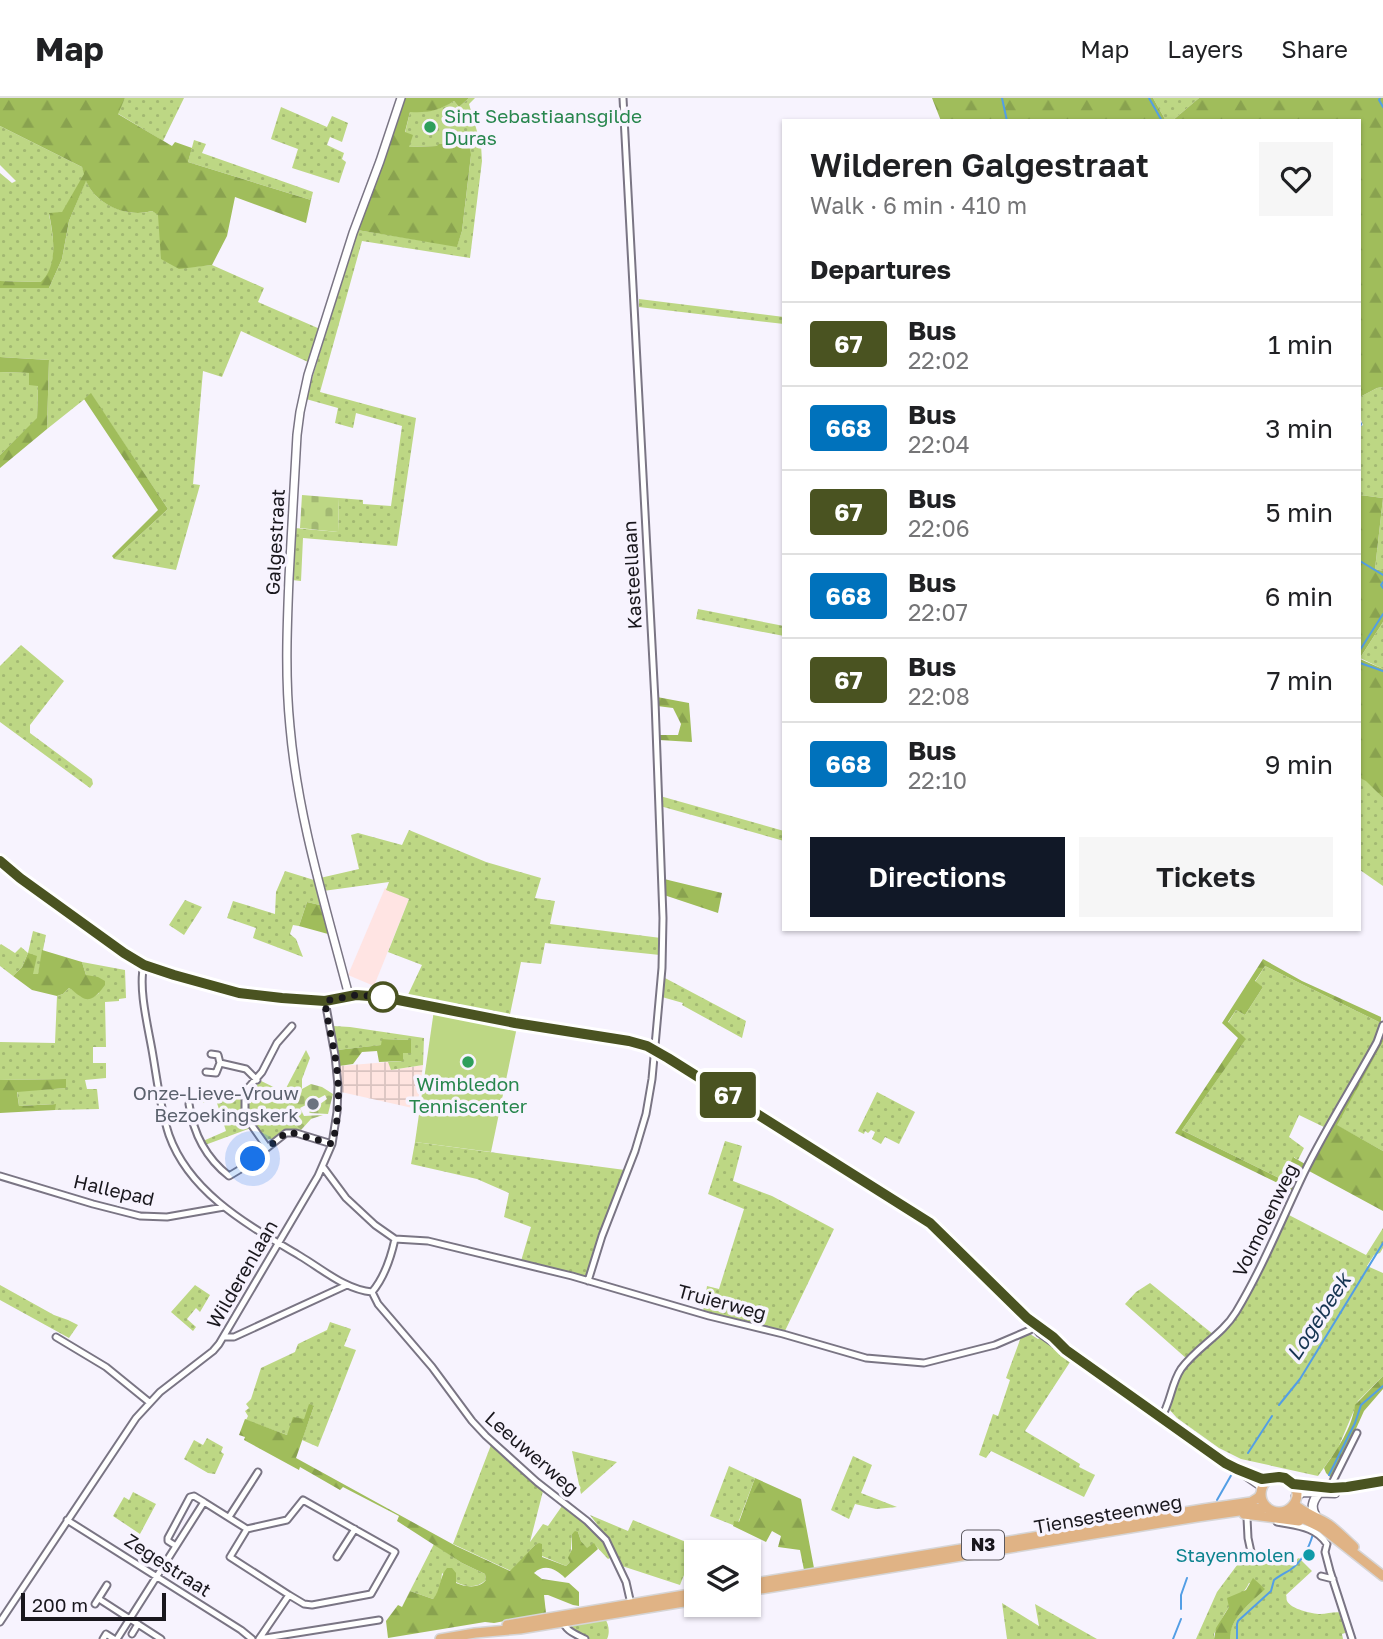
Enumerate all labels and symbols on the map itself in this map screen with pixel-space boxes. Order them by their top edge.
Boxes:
place label: Sint Sebastiaansgilde Duras [444,104,642,149]
marker: Sint Sebastiaansgilde Duras [422,119,438,135]
street label: Galgestraat [260,488,289,596]
street label: Kasteellaan [617,520,646,630]
unlabelled marker [368,982,398,1012]
marker: Wimbledon Tenniscenter [460,1054,476,1070]
place label: Wimbledon Tenniscenter [409,1072,528,1117]
line badge: 67 [696,1072,760,1118]
place label: Onze-Lieve-Vrouw Bezoekingskerk [133,1081,299,1126]
marker: Onze-Lieve-Vrouw Bezoekingskerk [305,1096,321,1112]
your location [235,1141,270,1176]
street label: Volmolenweg [1227,1159,1302,1280]
street label: Hallepad [71,1169,157,1210]
street label: Wilderenlaan [201,1216,282,1332]
water label: Logebeek [1280,1266,1357,1365]
street label: Truierweg [675,1279,769,1324]
street label: Leeuwerweg [481,1406,584,1499]
street label: Tiensesteenweg [1032,1489,1184,1538]
street label: Zegestraat [121,1528,216,1601]
road number: N3 [962,1530,1004,1560]
place label: Stayenmolen [1175,1543,1295,1566]
marker: Stayenmolen [1301,1547,1317,1563]
scale bar [21,1590,166,1622]

